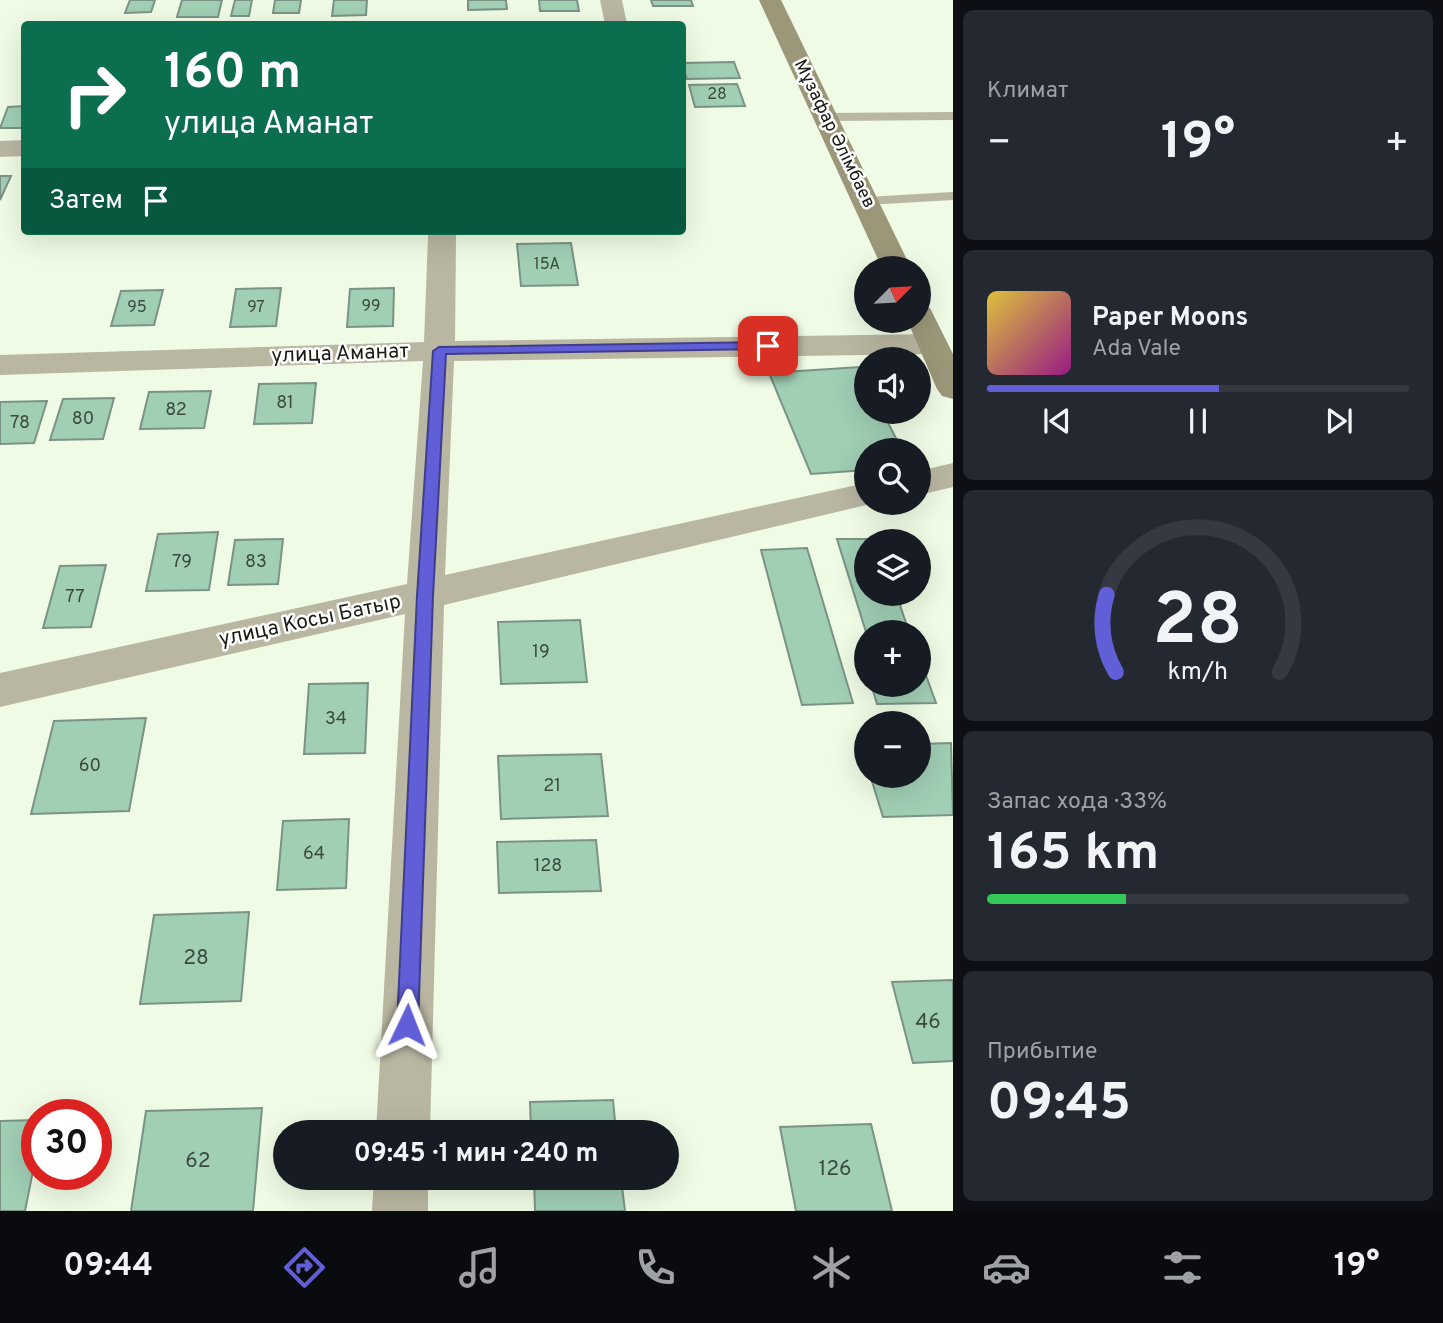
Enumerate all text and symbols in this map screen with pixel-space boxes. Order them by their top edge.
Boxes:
text: 160 m [164,44,301,106]
icon: right [49,49,140,140]
street label: Мұзафар Әлімбаев [788,56,880,212]
text: Климат [987,77,1068,106]
house number: 28 [707,85,727,105]
text: улица Аманат [164,105,374,145]
text: 19° [1161,111,1235,177]
text: − [987,120,1012,169]
text: + [1384,120,1409,169]
icon: arrive [137,182,175,220]
text: Затем [49,185,123,218]
house number: 15А [534,255,560,275]
north arrow [854,256,931,332]
map controls [854,256,931,788]
house number: 99 [361,297,381,317]
house number: 95 [127,298,147,318]
house number: 97 [247,298,265,318]
text: Paper Moons [1092,302,1248,335]
pin [738,316,798,376]
icon: arrive [749,327,787,365]
text: Ada Vale [1092,335,1181,364]
street label: улица Аманат [271,338,409,370]
button: sound [854,347,931,424]
house number: 81 [276,392,294,415]
house number: 82 [165,399,187,422]
icon: previous [1038,402,1076,440]
icon: pause [1179,402,1217,440]
icon: next [1320,402,1358,440]
house number: 80 [72,408,94,431]
house number: 78 [10,412,30,435]
button: search [854,438,931,515]
button: layers [854,529,931,606]
house number: 79 [172,551,192,574]
house number: 83 [245,551,267,574]
text: 28 [1153,578,1243,670]
house number: 77 [65,586,85,609]
street label: улица Косы Батыр [216,589,404,653]
button: + [854,620,931,697]
house number: 19 [532,641,550,664]
text: km/h [1168,656,1228,688]
house number: 34 [325,708,347,731]
button: − [854,711,931,788]
house number: 60 [79,755,101,778]
house number: 21 [543,775,561,798]
text: Запас хода · 33% [987,788,1167,817]
text: 165 km [987,822,1159,888]
house number: 64 [303,843,325,866]
house number: 128 [534,855,562,878]
house number: 28 [183,945,209,972]
position arrow [370,988,444,1062]
house number: 46 [915,1009,941,1036]
text: Прибытие [987,1038,1097,1067]
text: 09:45 [987,1072,1131,1138]
speed limit sign: 30 [21,1099,112,1190]
text: 09:45 · 1 мин · 240 m [354,1138,598,1171]
house number: 62 [185,1148,211,1175]
house number: 126 [818,1156,852,1183]
icon: directions [280,1243,329,1292]
icon: music [455,1243,504,1292]
icon: phone [631,1243,680,1292]
icon: climate [807,1243,856,1292]
icon: car [982,1243,1031,1292]
icon: filters [1158,1243,1207,1292]
text: 09:44 [63,1247,153,1287]
text: 19° [1334,1247,1380,1287]

